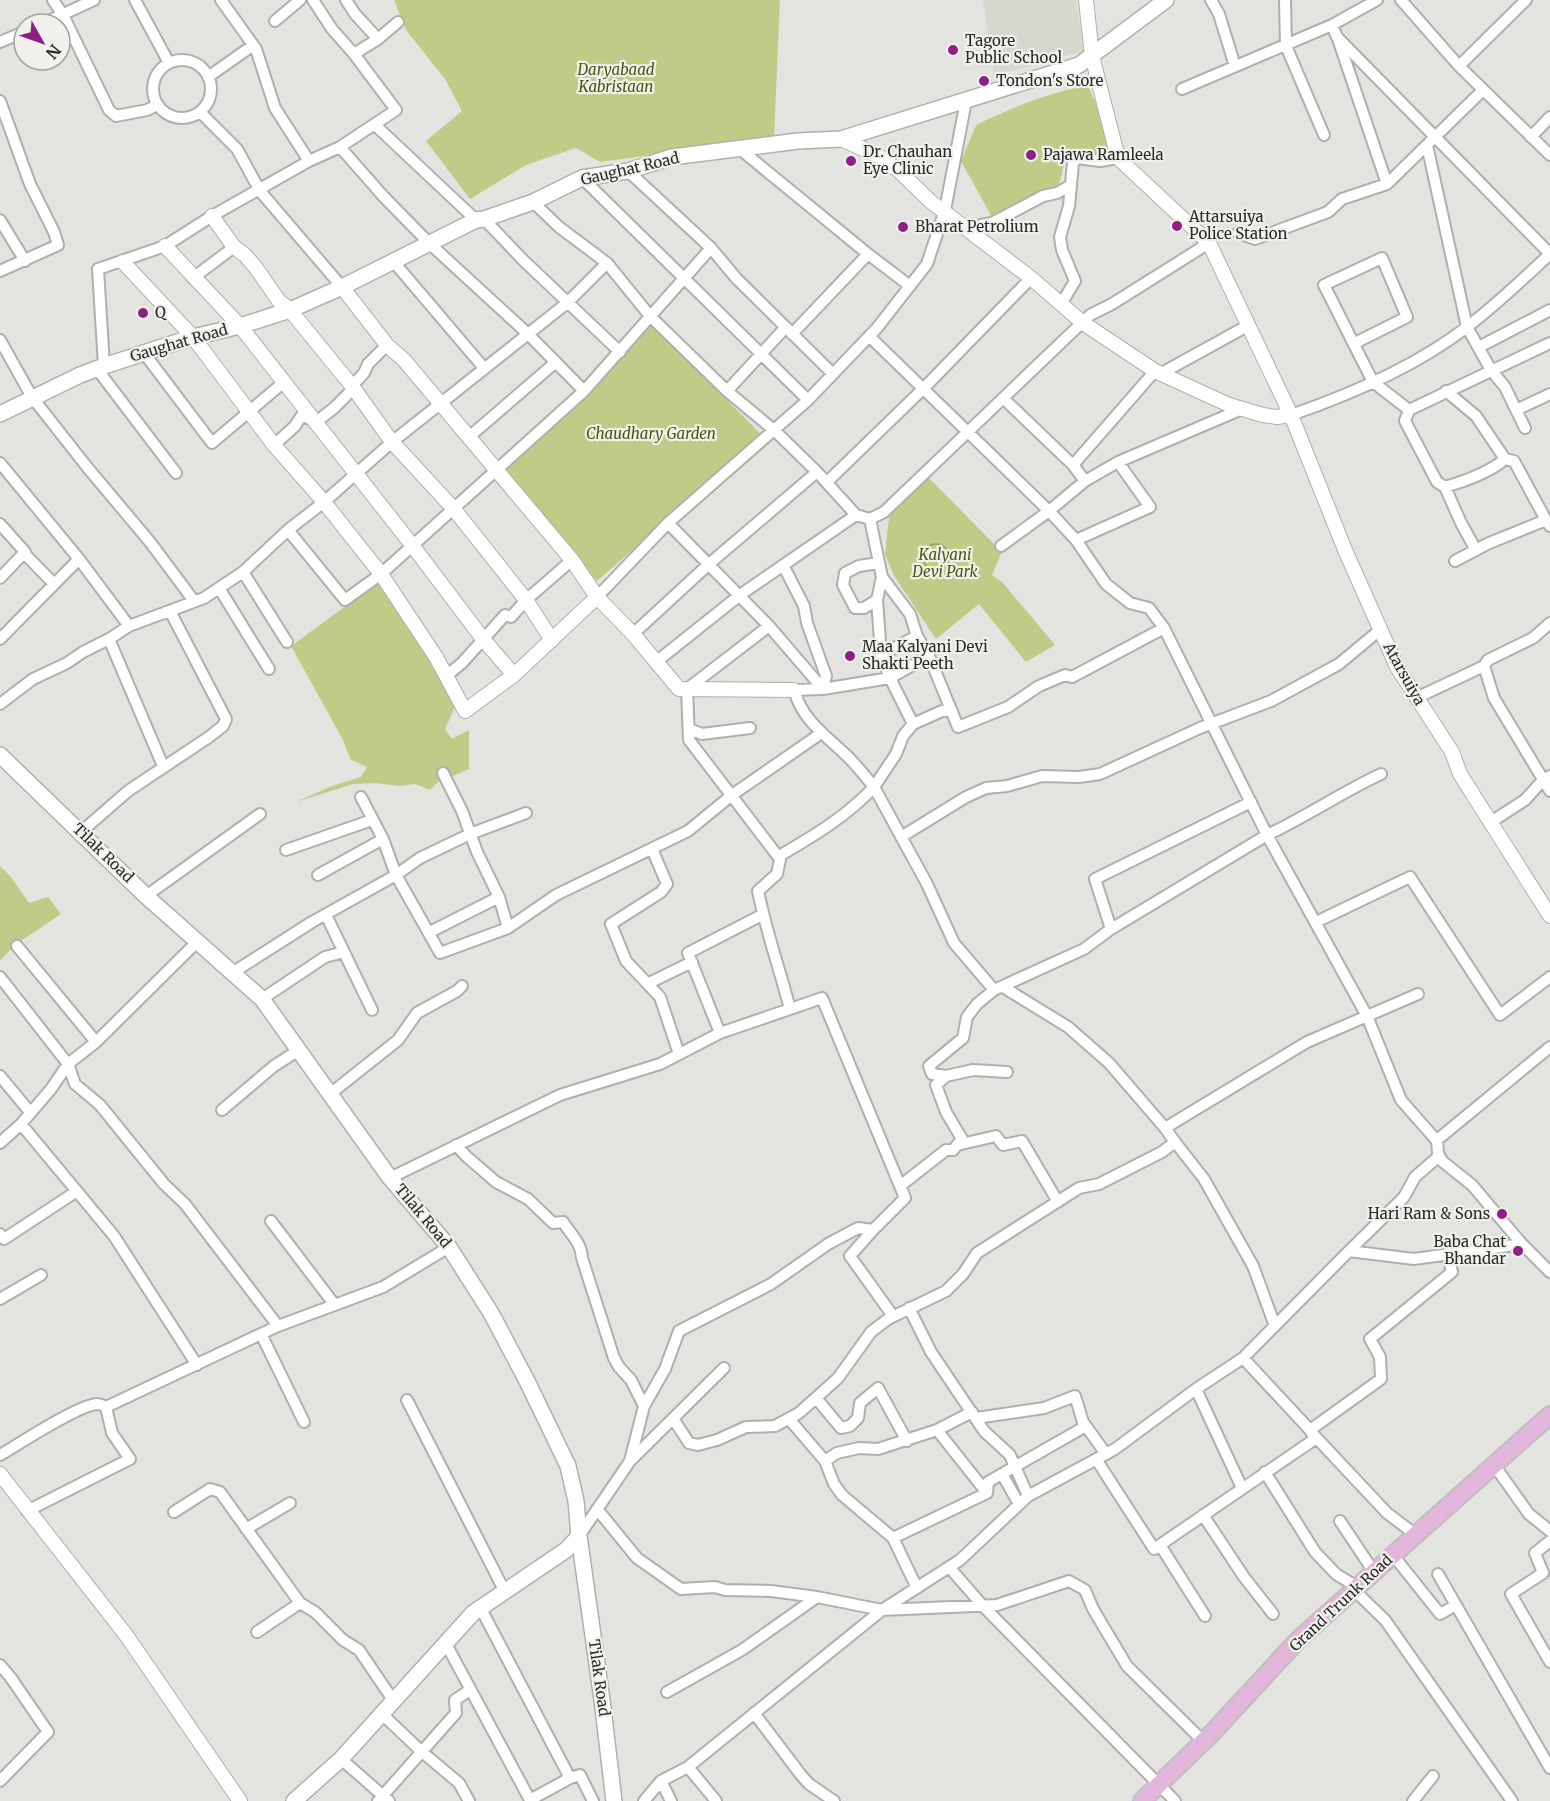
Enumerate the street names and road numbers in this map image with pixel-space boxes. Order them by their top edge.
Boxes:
street label: Gaughat Road [579,148,681,189]
street label: Gaughat Road [128,320,230,365]
street label: Atarsuiya [1379,638,1429,708]
street label: Tilak Road [69,819,138,886]
street label: Tilak Road [391,1180,456,1251]
street label: Grand Trunk Road [1285,1550,1396,1655]
street label: Tilak Road [585,1638,614,1718]

